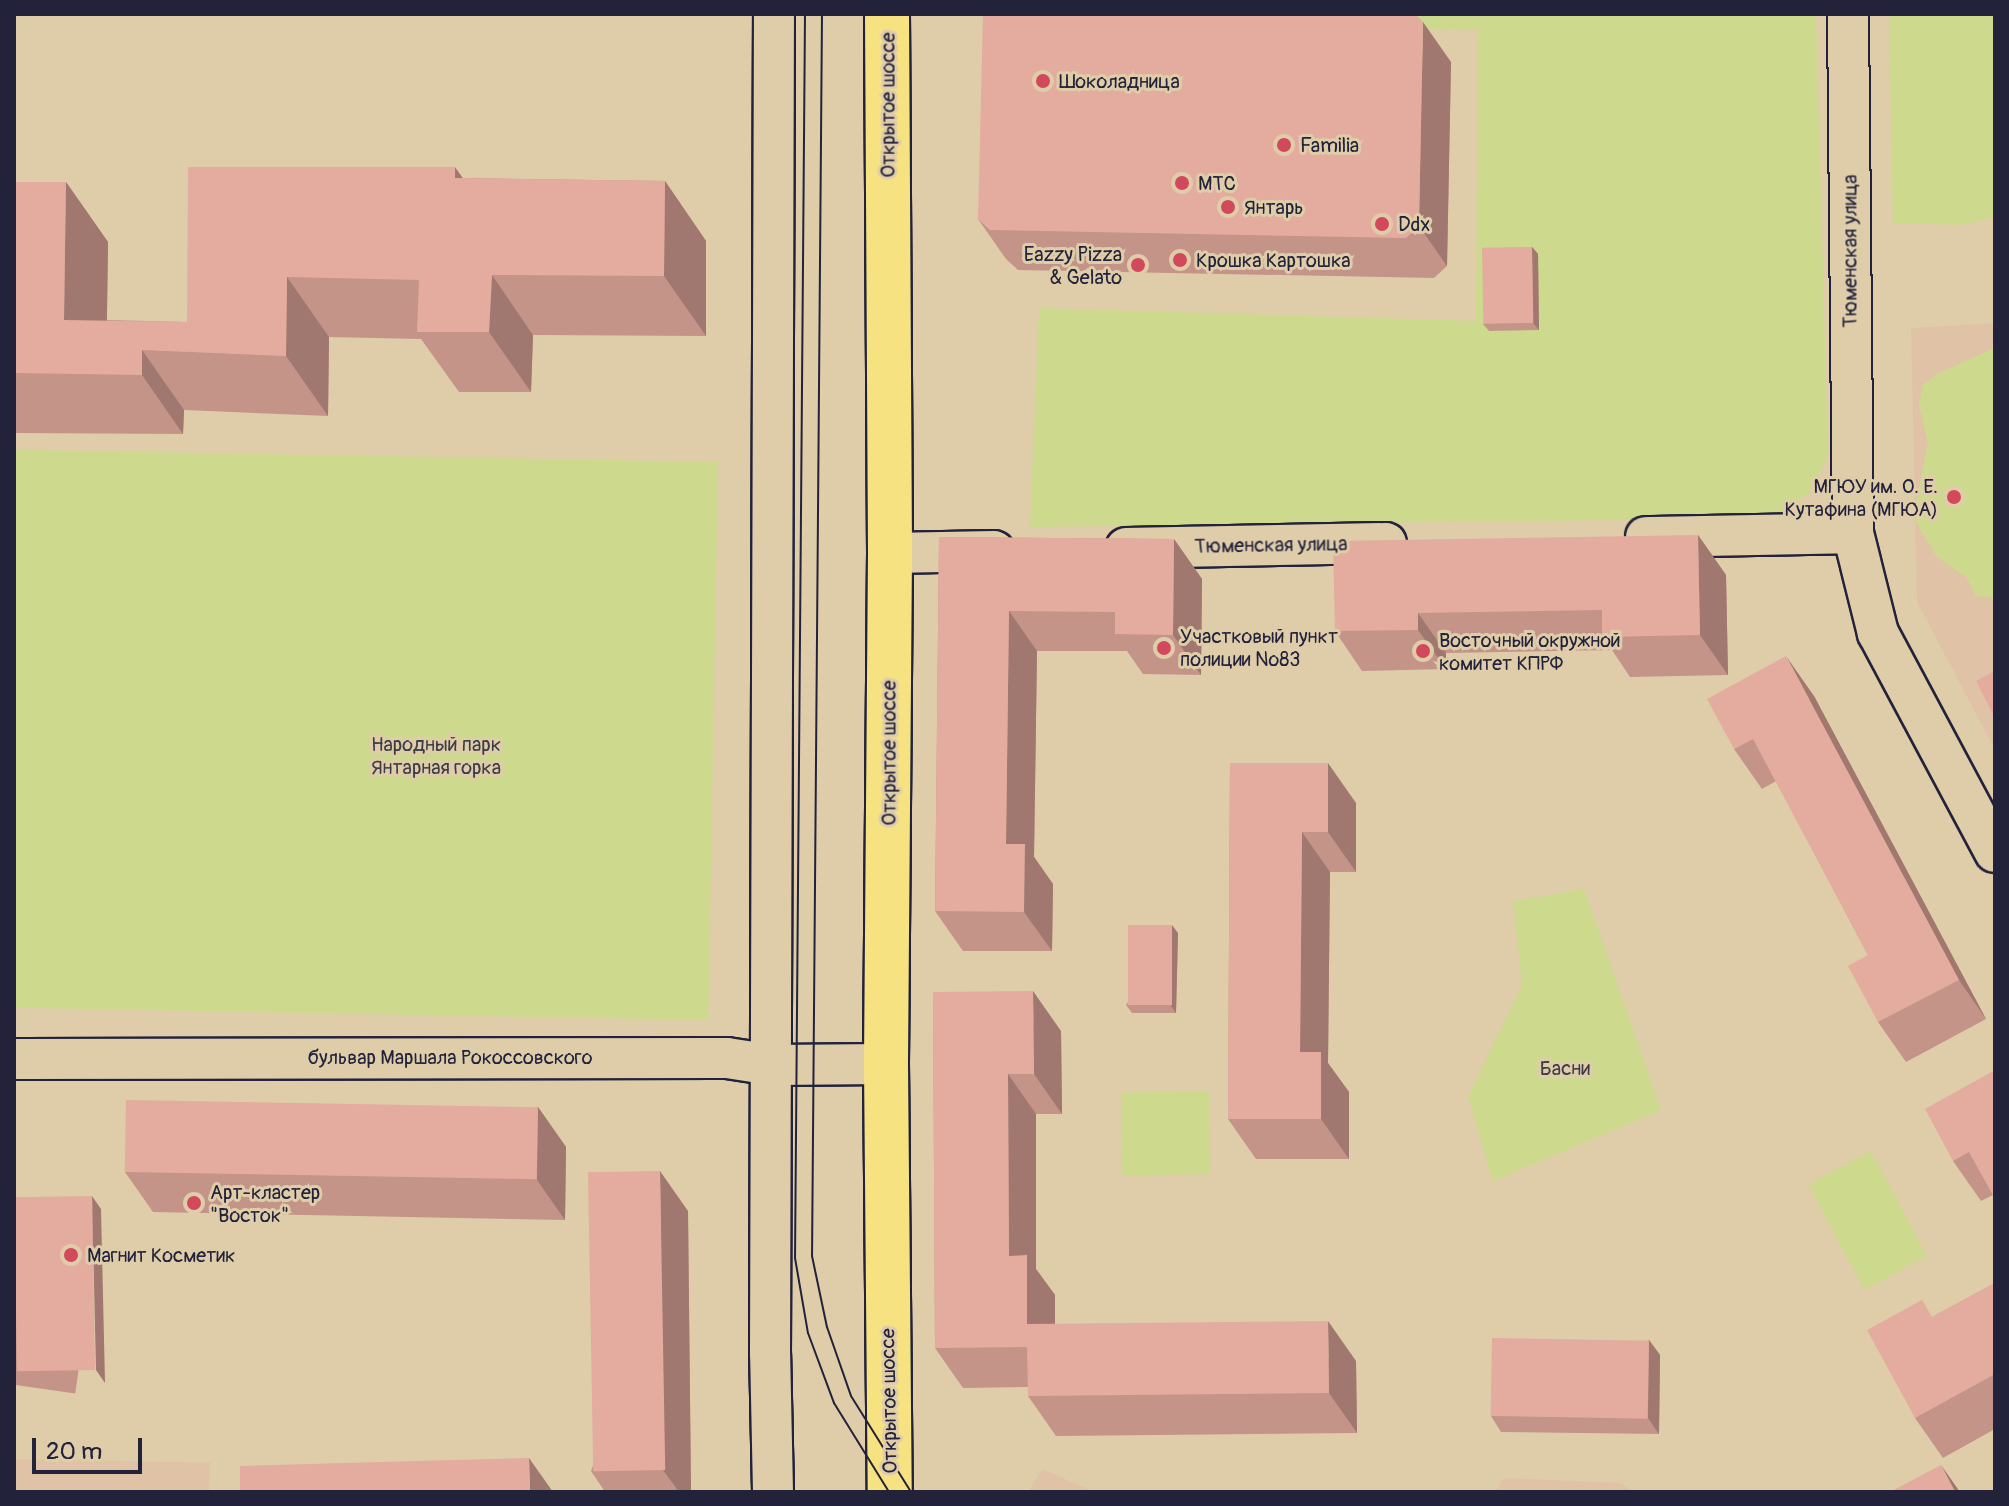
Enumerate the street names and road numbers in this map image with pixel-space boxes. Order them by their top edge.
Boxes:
street label: Открытое шоссе [876,32,900,178]
street label: Тюменская улица [1838,174,1862,328]
street label: Тюменская улица [1194,532,1348,558]
street label: Открытое шоссе [877,680,901,826]
street label: бульвар Маршала Рокоссовского [308,1045,592,1069]
street label: Открытое шоссе [876,1328,902,1474]

